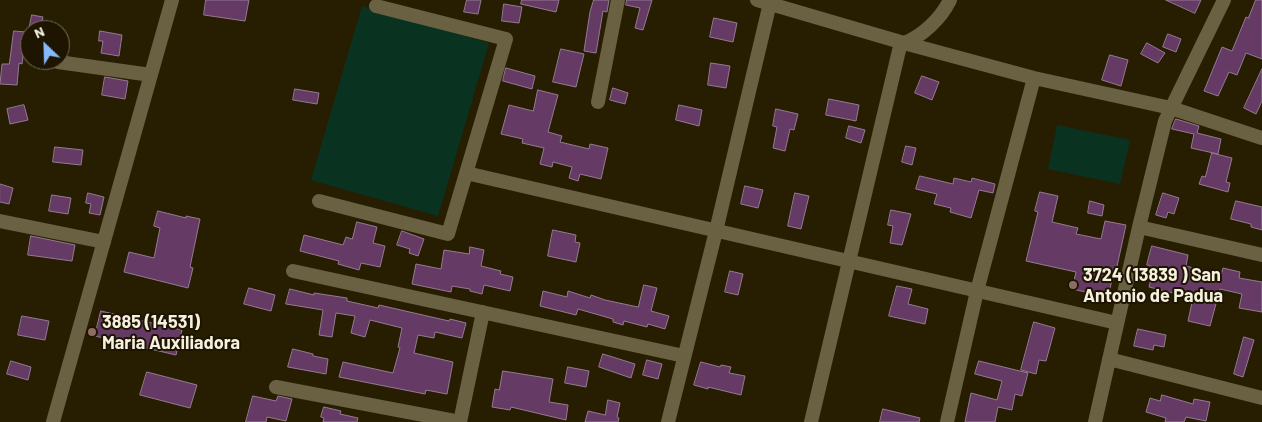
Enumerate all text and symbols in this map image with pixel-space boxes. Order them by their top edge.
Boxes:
north arrow [20,20,70,70]
text: N [31,22,47,41]
place label: 3724 (13839 ) San Antonio de Padua [1083,264,1223,306]
marker: 3724 (13839 ) San Antonio de Padua [1067,279,1079,291]
place label: 3885 (14531) Maria Auxiliadora [102,311,240,354]
marker: 3885 (14531) Maria Auxiliadora [86,326,98,338]

